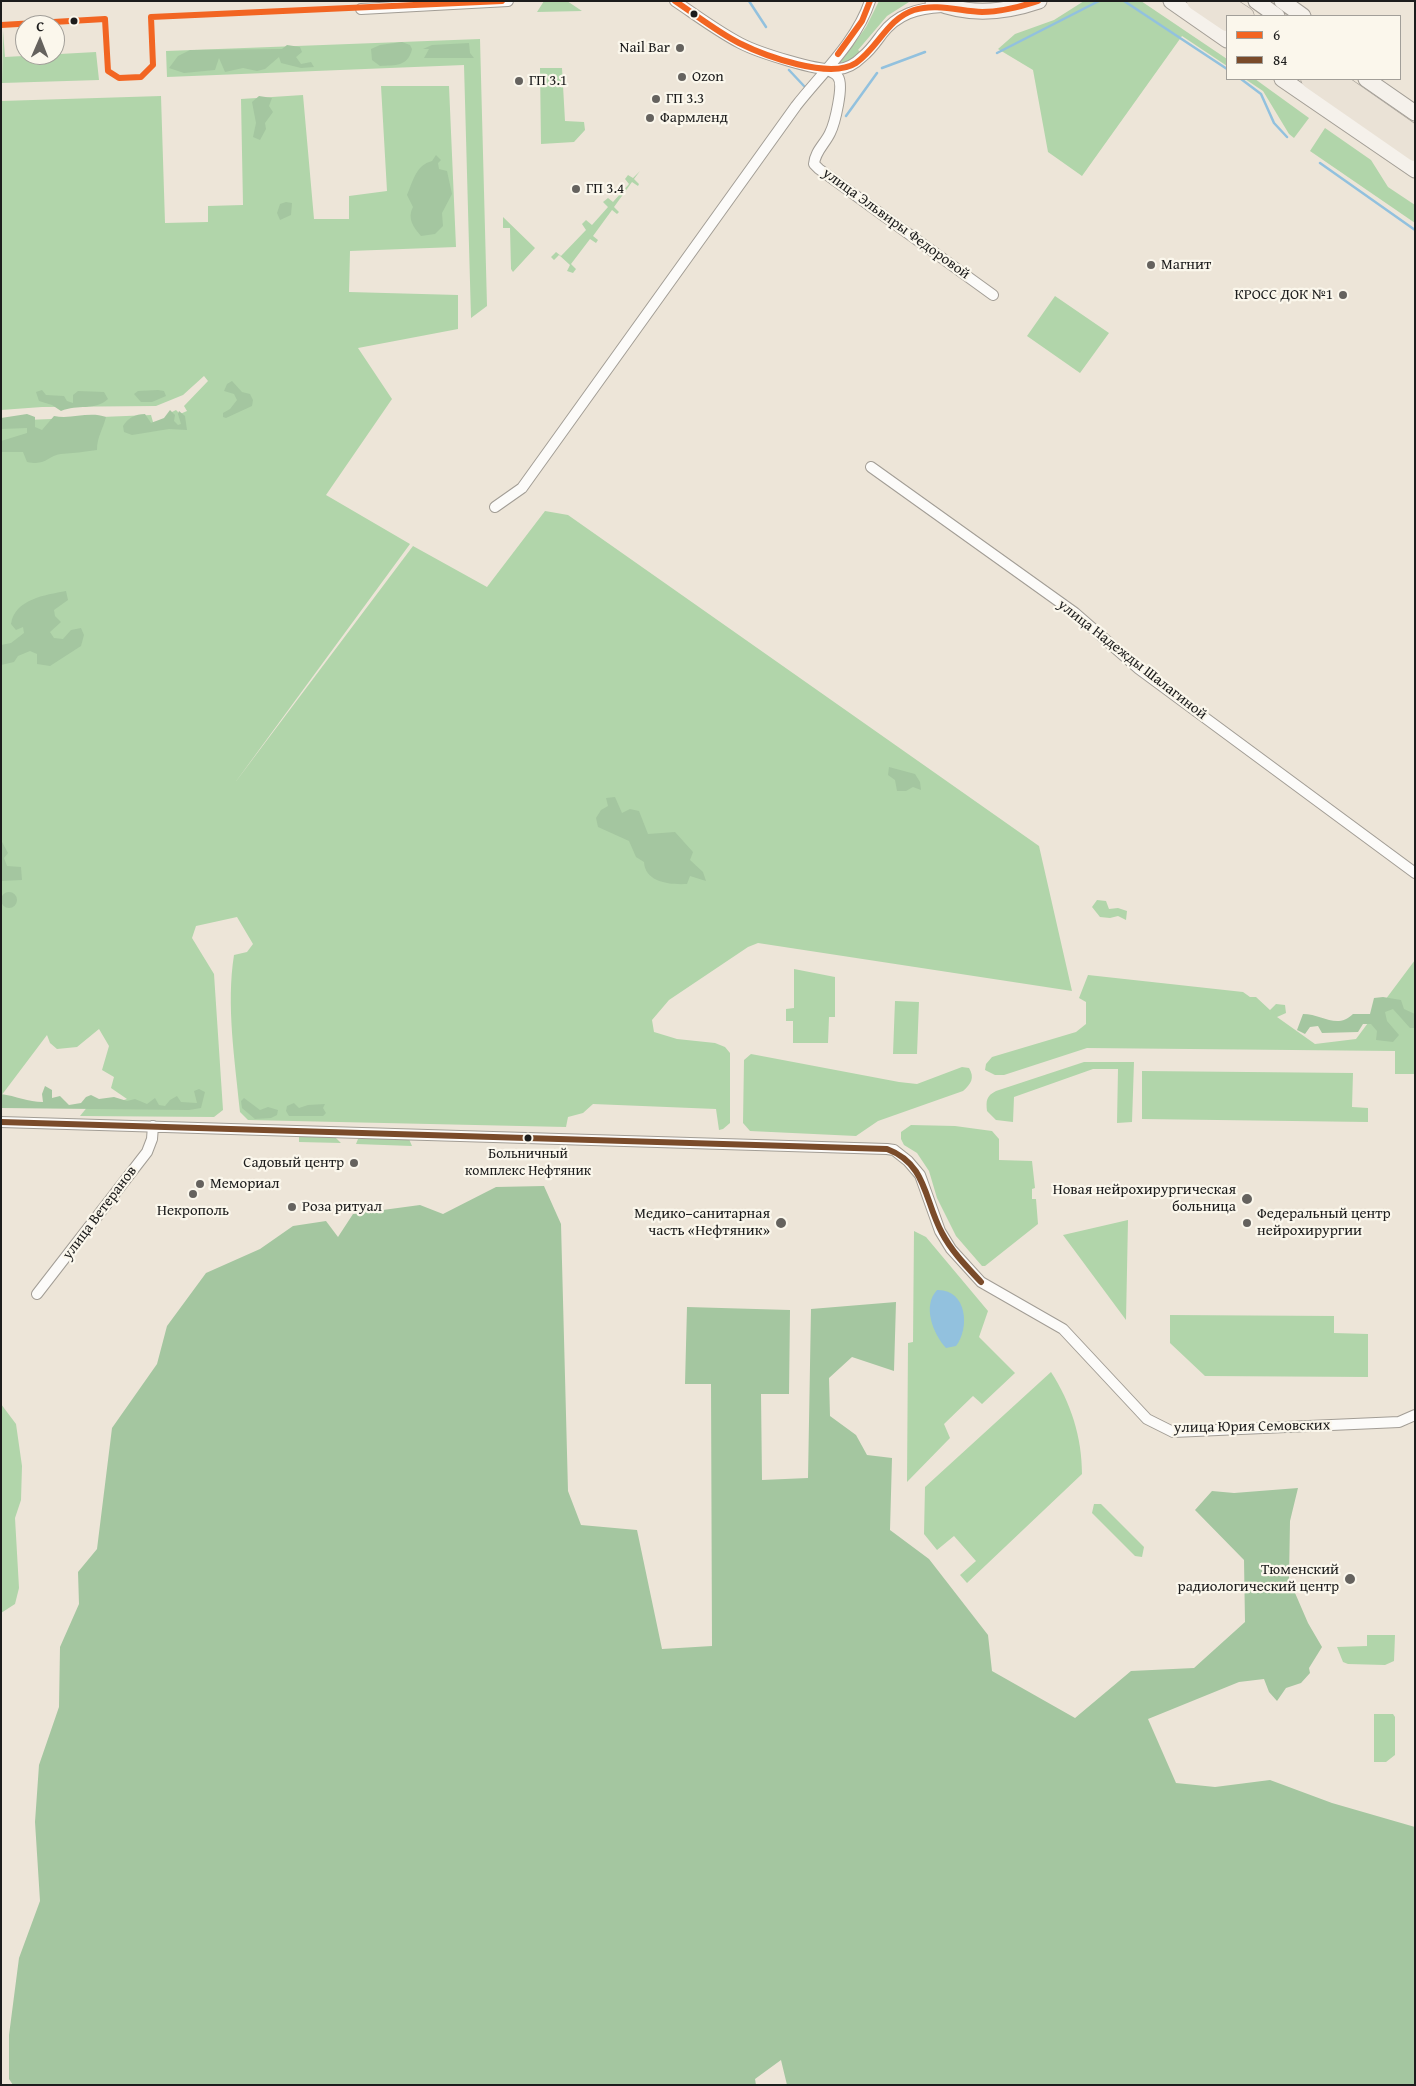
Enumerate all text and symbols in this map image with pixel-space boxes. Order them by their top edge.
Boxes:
unlabelled marker [689,9,699,19]
north arrow [15,15,65,65]
legend [1226,15,1401,80]
text: С [36,16,44,36]
unlabelled marker [69,16,79,26]
text: 6 [1273,24,1280,45]
place label: Nail Bar [620,39,670,57]
marker: Nail Bar [674,42,686,54]
text: 84 [1273,49,1287,70]
place label: Ozon [692,68,724,86]
marker: Ozon [676,71,688,83]
place label: ГП 3.1 [529,72,567,90]
marker: ГП 3.1 [513,75,525,87]
place label: ГП 3.3 [666,90,704,108]
marker: ГП 3.3 [650,93,662,105]
place label: Фармленд [660,109,728,127]
marker: Фармленд [644,112,656,124]
street label: улица Эльвиры Федоровой [819,164,973,284]
place label: ГП 3.4 [586,180,624,198]
marker: ГП 3.4 [570,183,582,195]
place label: Магнит [1161,256,1211,274]
marker: Магнит [1145,259,1157,271]
place label: КРОСС ДОК №1 [1234,286,1333,304]
marker: КРОСС ДОК №1 [1337,289,1349,301]
street label: улица Надежды Шалагиной [1054,596,1210,724]
marker: Больничный комплекс Нефтяник [523,1133,533,1143]
place label: Больничный комплекс Нефтяник [465,1146,591,1178]
place label: Садовый центр [243,1154,344,1172]
marker: Садовый центр [348,1157,360,1169]
street label: улица Ветеранов [59,1163,141,1263]
place label: Мемориал [210,1175,280,1193]
marker: Мемориал [194,1178,206,1190]
place label: Новая нейрохирургическая больница [1053,1181,1236,1216]
marker: Некрополь [187,1188,199,1200]
marker: Новая нейрохирургическая больница [1240,1192,1254,1206]
place label: Роза ритуал [302,1198,382,1216]
marker: Роза ритуал [286,1201,298,1213]
place label: Некрополь [157,1202,229,1220]
place label: Медико–санитарная часть «Нефтяник» [634,1205,770,1240]
place label: Федеральный центр нейрохирургии [1257,1205,1391,1240]
marker: Медико–санитарная часть «Нефтяник» [774,1216,788,1230]
marker: Федеральный центр нейрохирургии [1241,1217,1253,1229]
street label: улица Юрия Семовских [1174,1417,1330,1437]
place label: Тюменский радиологический центр [1178,1561,1339,1596]
marker: Тюменский радиологический центр [1343,1572,1357,1586]

